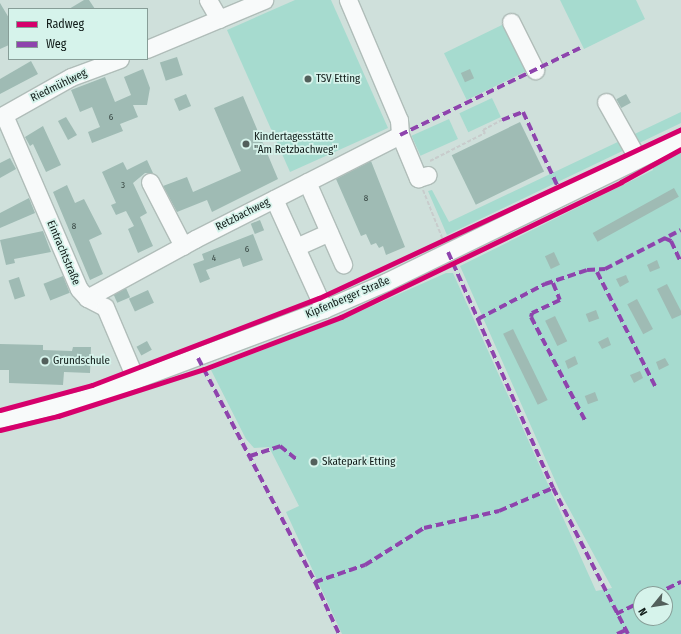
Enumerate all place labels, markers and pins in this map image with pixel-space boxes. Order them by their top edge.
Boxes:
place label: TSV Etting [316,72,360,86]
marker: TSV Etting [303,74,313,84]
place label: Kindertagesstätte "Am Retzbachweg" [254,131,337,157]
marker: Kindertagesstätte "Am Retzbachweg" [241,139,251,149]
place label: Grundschule [53,354,110,368]
marker: Grundschule [40,356,50,366]
place label: Skatepark Etting [322,455,395,469]
marker: Skatepark Etting [309,457,319,467]

